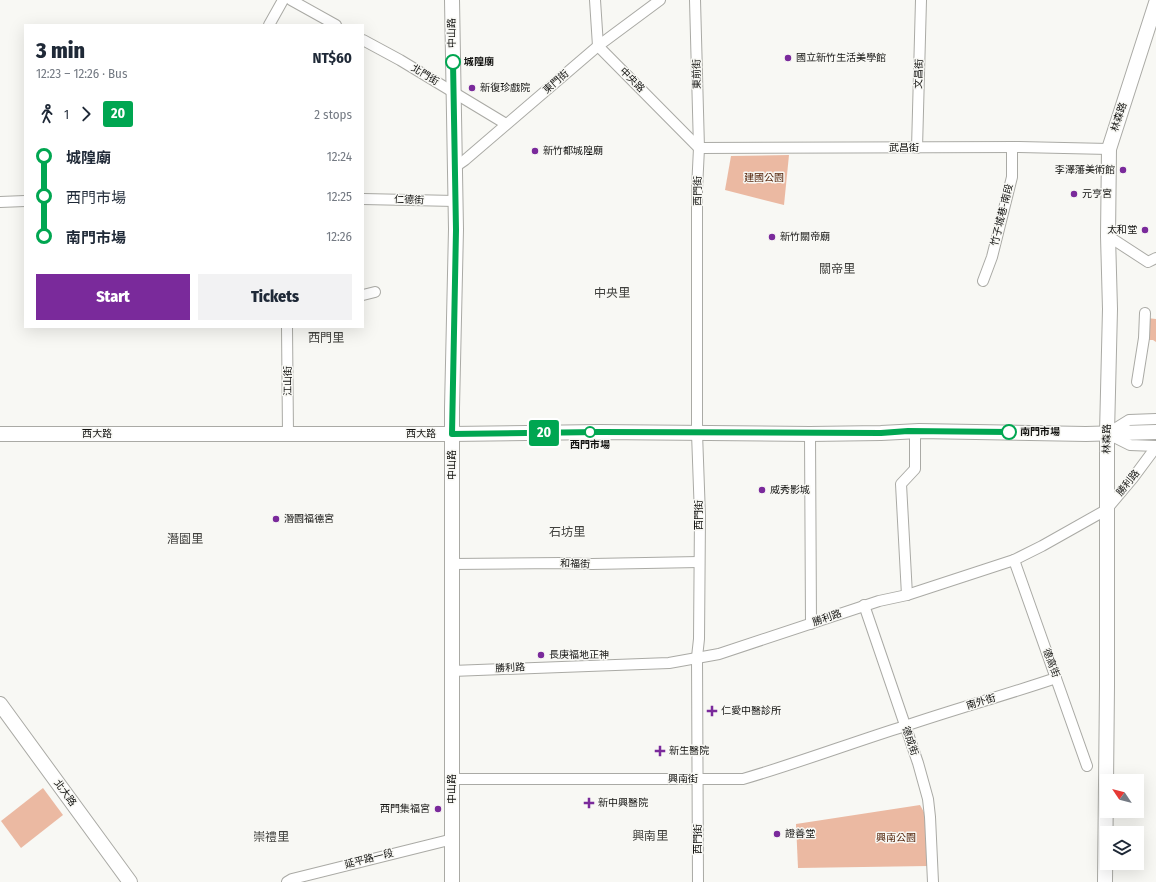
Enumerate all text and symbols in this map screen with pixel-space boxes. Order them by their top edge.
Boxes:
street label: 中山路 [446,18,458,48]
text: 3 min [36,37,85,64]
text: NT$60 [312,49,352,67]
place label: 國立新竹生活美學館 [796,52,886,64]
marker: 國立新竹生活美學館 [783,53,793,63]
marker: 城隍廟 [445,54,461,70]
place label: 城隍廟 [464,56,494,68]
street label: 東前街 [691,59,703,89]
street label: 文昌街 [912,59,926,89]
street label: 北門街 [409,62,441,88]
street label: 中央路 [617,65,647,95]
text: 12:23 – 12:26 · Bus [36,66,127,81]
street label: 東門街 [541,68,571,96]
place label: 新復珍戲院 [480,82,530,94]
marker: 新復珍戲院 [467,83,477,93]
street label: 林森路 [1109,101,1129,133]
icon: walk [36,103,58,125]
icon: forward [75,103,97,125]
text: 20 [111,105,125,122]
text: 1 [64,107,69,122]
text: 2 stops [314,107,352,122]
street label: 武昌街 [889,142,919,154]
place label: 新竹都城隍廟 [543,145,603,157]
marker: 新竹都城隍廟 [530,146,540,156]
text: 城隍廟 [66,149,111,167]
text: 12:24 [327,149,352,164]
place label: 李澤藩美術館 [1055,164,1115,176]
marker: 李澤藩美術館 [1118,165,1128,175]
park label: 建國公園 [744,172,784,184]
street label: 西門街 [692,176,704,206]
street label: 竹子城巷-南段 [988,183,1016,247]
place label: 元亨宮 [1082,188,1112,200]
text: 西門市場 [66,189,126,207]
text: 12:25 [327,189,352,204]
marker: 元亨宮 [1069,189,1079,199]
street label: 仁德街 [394,193,424,207]
place label: 太和堂 [1107,224,1137,236]
marker: 太和堂 [1140,225,1150,235]
text: 南門市場 [66,229,126,247]
text: 12:26 [326,229,352,244]
place label: 新竹關帝廟 [780,231,830,243]
marker: 新竹關帝廟 [767,232,777,242]
district label: 關帝里 [819,262,855,276]
button: Start [36,274,190,320]
button: Tickets [198,274,352,320]
district label: 中央里 [594,286,630,300]
district label: 西門里 [308,331,344,345]
street label: 江山街 [282,366,294,396]
line badge: 20 [526,420,562,446]
text: 20 [537,424,551,441]
marker: 南門市場 [1001,424,1017,440]
street label: 林森路 [1101,424,1113,454]
marker: 西門市場 [584,426,596,438]
place label: 南門市場 [1020,426,1060,438]
street label: 西大路 [82,428,112,440]
street label: 西大路 [406,428,436,440]
place label: 西門市場 [570,439,610,451]
street label: 中山路 [446,450,458,480]
street label: 勝利路 [1114,468,1142,498]
place label: 威秀影城 [770,484,810,496]
marker: 威秀影城 [757,485,767,495]
street label: 西門街 [693,500,705,530]
place label: 潛園福德宮 [284,513,334,525]
marker: 潛園福德宮 [271,514,281,524]
district label: 石坊里 [549,525,585,539]
district label: 潛園里 [167,532,203,546]
street label: 和福街 [560,557,590,571]
street label: 勝利路 [811,607,843,629]
street label: 德高街 [1040,647,1062,679]
place label: 長庚福地正神 [549,649,609,661]
marker: 長庚福地正神 [536,650,546,660]
street label: 勝利路 [495,661,525,675]
street label: 南外街 [965,692,997,712]
marker: 仁愛中醫診所 [706,705,718,717]
place label: 仁愛中醫診所 [721,705,781,717]
street label: 德成街 [899,725,921,757]
marker: 新生醫院 [654,745,666,757]
place label: 新生醫院 [669,745,709,757]
street label: 興南街 [668,773,698,785]
street label: 中山路 [446,774,458,804]
north arrow [1100,774,1144,818]
map controls [1100,774,1144,870]
street label: 北大路 [51,777,79,809]
marker: 新中興醫院 [583,797,595,809]
place label: 新中興醫院 [598,797,648,809]
place label: 西門集福宮 [380,803,430,815]
marker: 西門集福宮 [433,804,443,814]
street label: 西門街 [692,824,704,854]
button: layers [1100,826,1144,870]
place label: 證善堂 [785,828,815,840]
district label: 興南里 [632,829,668,843]
marker: 證善堂 [772,829,782,839]
district label: 崇禮里 [253,830,289,844]
park label: 興南公園 [876,832,916,844]
street label: 延平路一段 [343,847,395,871]

